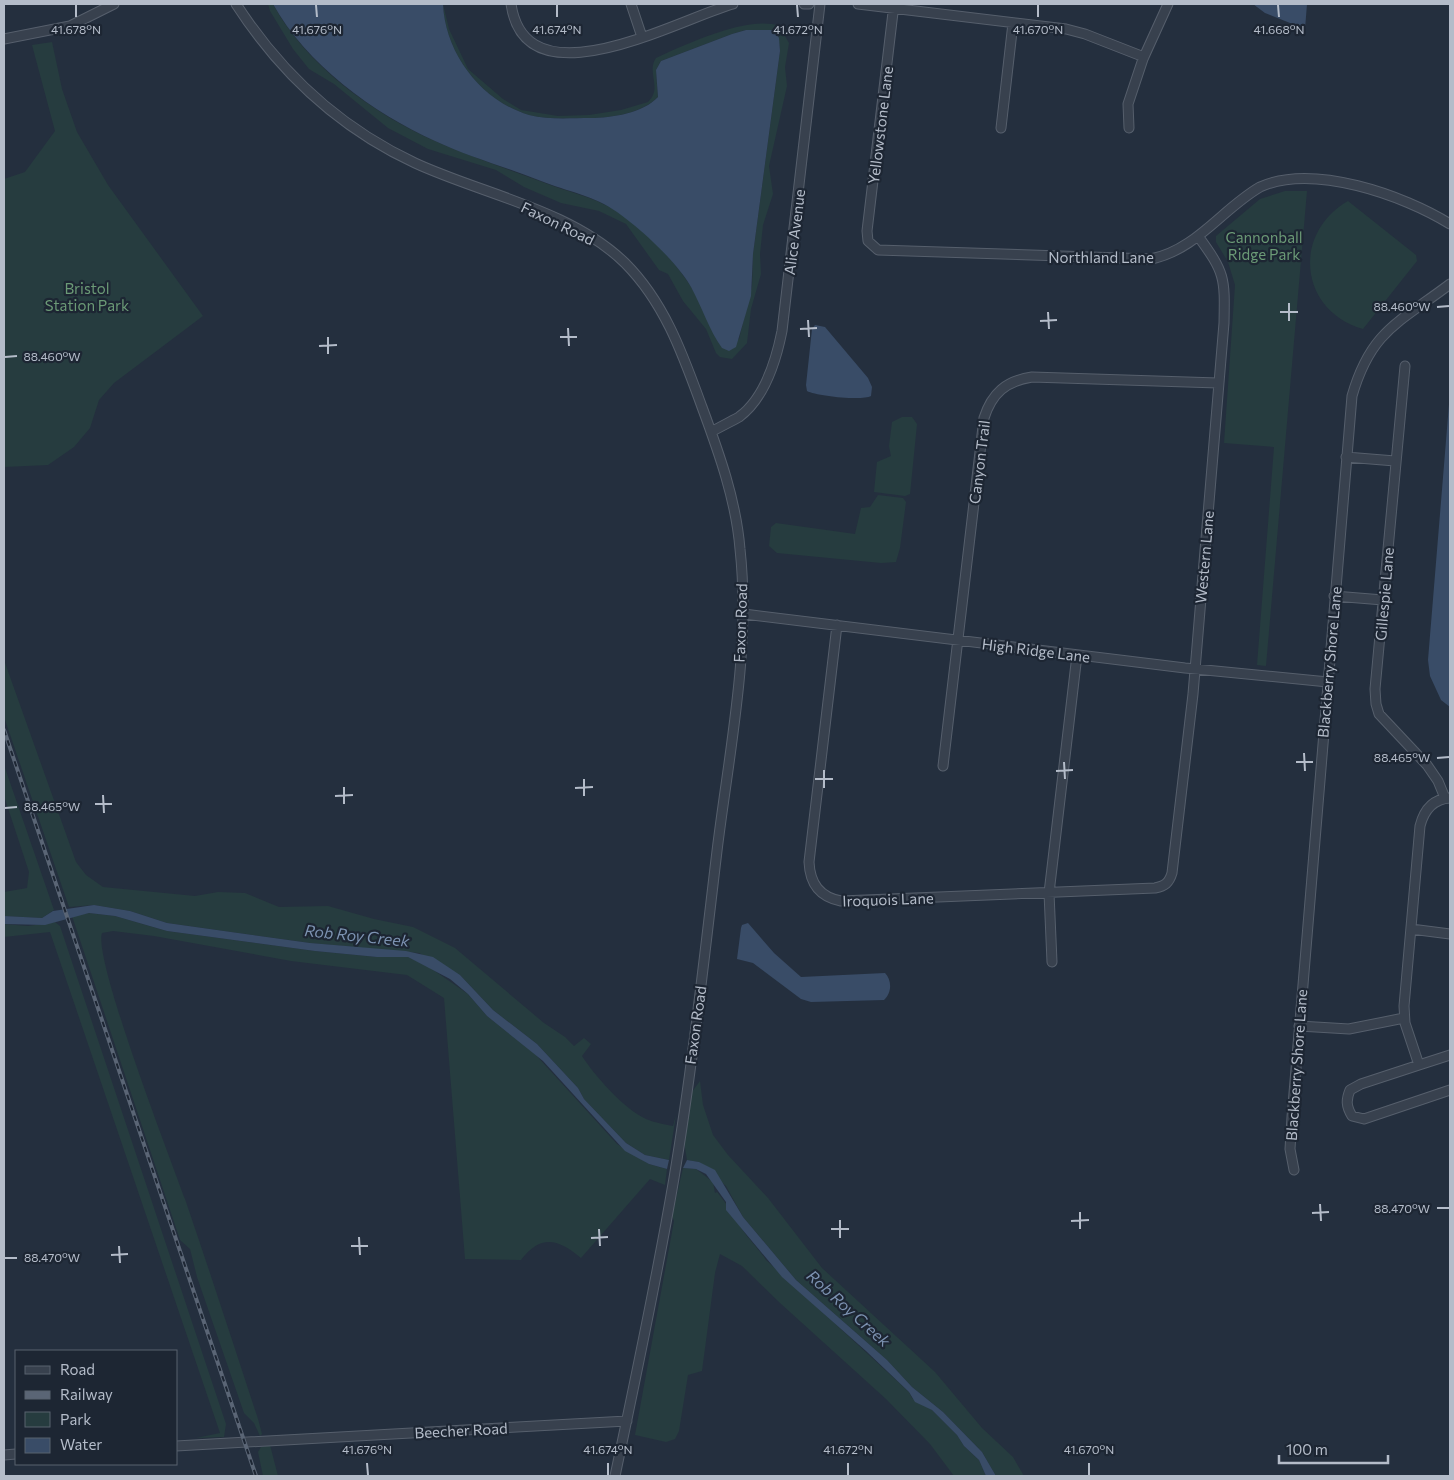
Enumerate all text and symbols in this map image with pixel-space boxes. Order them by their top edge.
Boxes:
text: 41.678°N [51,22,101,36]
text: 41.676°N [292,22,342,36]
text: 41.674°N [532,22,582,36]
text: 41.672°N [773,22,823,36]
text: 41.670°N [1013,22,1063,36]
text: 41.668°N [1253,22,1305,36]
street label: Yellowstone Lane [864,65,896,185]
street label: Alice Avenue [780,188,808,276]
street label: Faxon Road [518,198,598,248]
park label: Cannonball Ridge Park [1225,228,1303,263]
street label: Northland Lane [1048,248,1154,266]
park label: Bristol Station Park [45,279,129,314]
text: 88.460°W [1373,299,1431,313]
text: 88.460°W [23,349,81,363]
street label: Canyon Trail [965,419,993,505]
street label: Western Lane [1191,510,1217,604]
street label: Gillespie Lane [1371,546,1397,641]
street label: Faxon Road [730,583,750,663]
street label: Blackberry Shore Lane [1313,585,1345,739]
street label: High Ridge Lane [981,634,1091,666]
text: 88.465°W [1374,750,1430,764]
text: 88.465°W [24,799,80,813]
street label: Iroquois Lane [842,888,934,910]
water label: Rob Roy Creek [304,920,411,950]
street label: Faxon Road [681,985,709,1065]
street label: Blackberry Shore Lane [1282,988,1310,1141]
text: 88.470°W [1374,1201,1430,1215]
text: 88.470°W [24,1250,80,1264]
water label: Rob Roy Creek [803,1266,895,1351]
legend [15,1350,178,1465]
text: Road [60,1360,95,1378]
text: Railway [60,1385,113,1403]
text: Park [60,1410,91,1428]
street label: Beecher Road [414,1419,508,1441]
scale bar [1279,1432,1388,1464]
text: Water [60,1435,102,1453]
text: 100 m [1286,1440,1328,1458]
text: 41.676°N [342,1442,392,1456]
text: 41.674°N [583,1442,633,1456]
text: 41.672°N [823,1442,873,1456]
text: 41.670°N [1064,1442,1114,1456]

